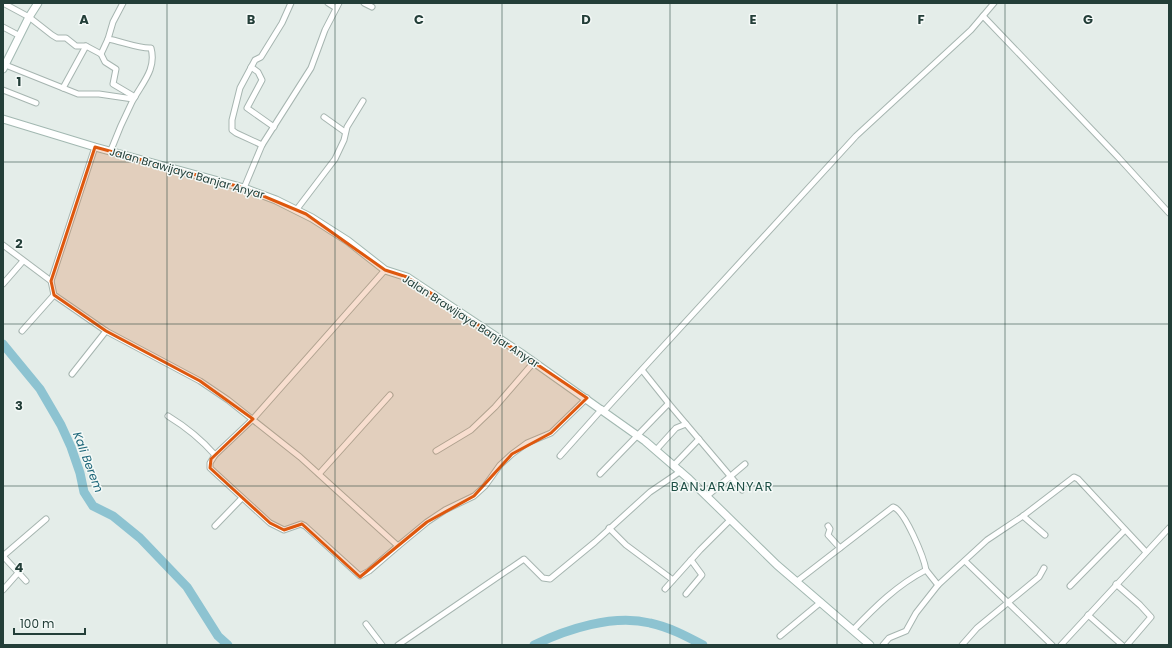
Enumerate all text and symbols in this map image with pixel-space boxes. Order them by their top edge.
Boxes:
text: A [79,10,89,29]
text: B [247,10,256,29]
text: C [414,10,424,29]
text: D [581,10,591,29]
text: E [749,10,757,29]
text: F [917,10,925,29]
text: G [1083,10,1093,29]
text: 1 [17,72,21,91]
street label: Jalan Brawijaya Banjar Anyar [108,143,266,203]
text: 2 [15,234,23,253]
street label: Jalan Brawijaya Banjar Anyar [399,271,543,371]
text: 3 [15,396,23,415]
water label: Kali Berem [69,429,108,495]
district label: BANJARANYAR [671,477,773,496]
text: 4 [15,558,24,577]
scale bar [14,610,85,636]
text: 100 m [20,615,54,632]

